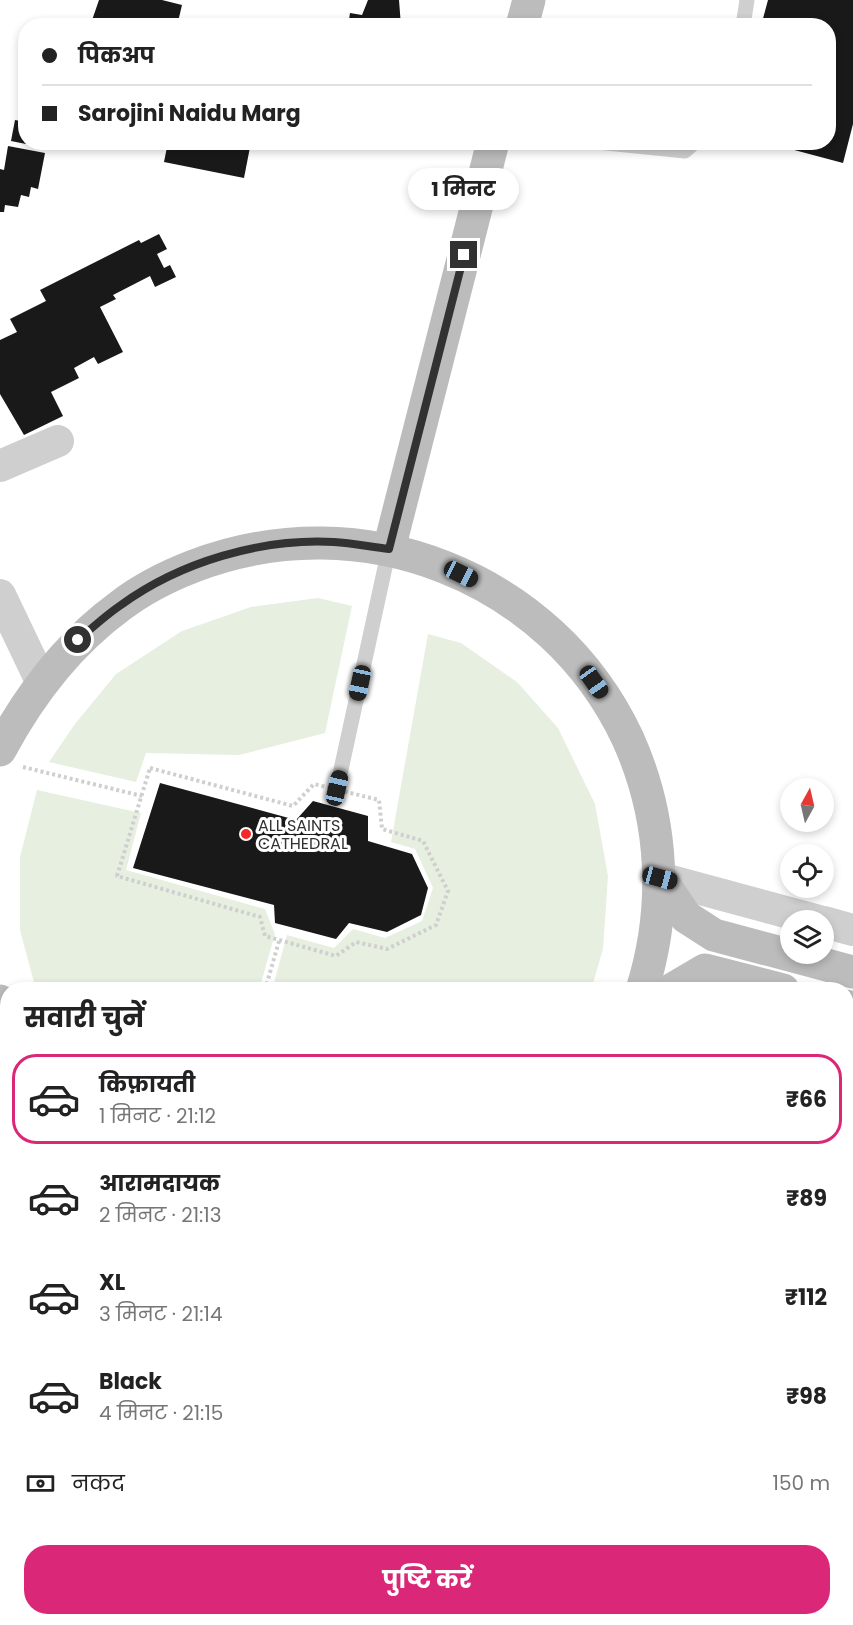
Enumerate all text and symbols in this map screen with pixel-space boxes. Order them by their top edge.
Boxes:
text: पिकअप [78,40,155,71]
text: Sarojini Naidu Marg [78,98,301,129]
callout: 1 मिनट [408,168,520,210]
text: 1 मिनट [431,175,496,203]
route end [450,241,477,268]
car [441,558,481,590]
route start [64,626,91,653]
car [576,662,612,702]
car [347,664,373,702]
car [324,768,350,808]
north arrow [780,778,834,832]
map controls [780,778,834,964]
place label: ALL SAINTS CATHEDRAL [258,814,348,855]
marker: ALL SAINTS CATHEDRAL [239,827,253,841]
button: locate [780,844,834,898]
car [640,865,680,891]
button: layers [780,910,834,964]
text: सवारी चुनें [24,999,144,1036]
text: किफ़ायती [99,1069,195,1100]
icon: car [27,1072,81,1126]
text: ₹66 [786,1084,827,1115]
text: 1 मिनट · 21:12 [99,1102,216,1130]
text: आरामदायक [99,1168,220,1199]
icon: car [27,1171,81,1225]
text: ₹89 [786,1183,827,1214]
text: 2 मिनट · 21:13 [99,1201,221,1229]
text: XL [99,1267,125,1298]
icon: car [27,1270,81,1324]
text: ₹112 [785,1282,827,1313]
text: 3 मिनट · 21:14 [99,1300,223,1328]
text: Black [99,1366,162,1397]
icon: car [27,1369,81,1423]
text: ₹98 [786,1381,827,1412]
text: 4 मिनट · 21:15 [99,1399,223,1427]
icon: cash [24,1467,57,1500]
text: नकद [72,1468,125,1499]
text: 150 m [773,1469,830,1497]
button: पुष्टि करें [24,1545,830,1614]

